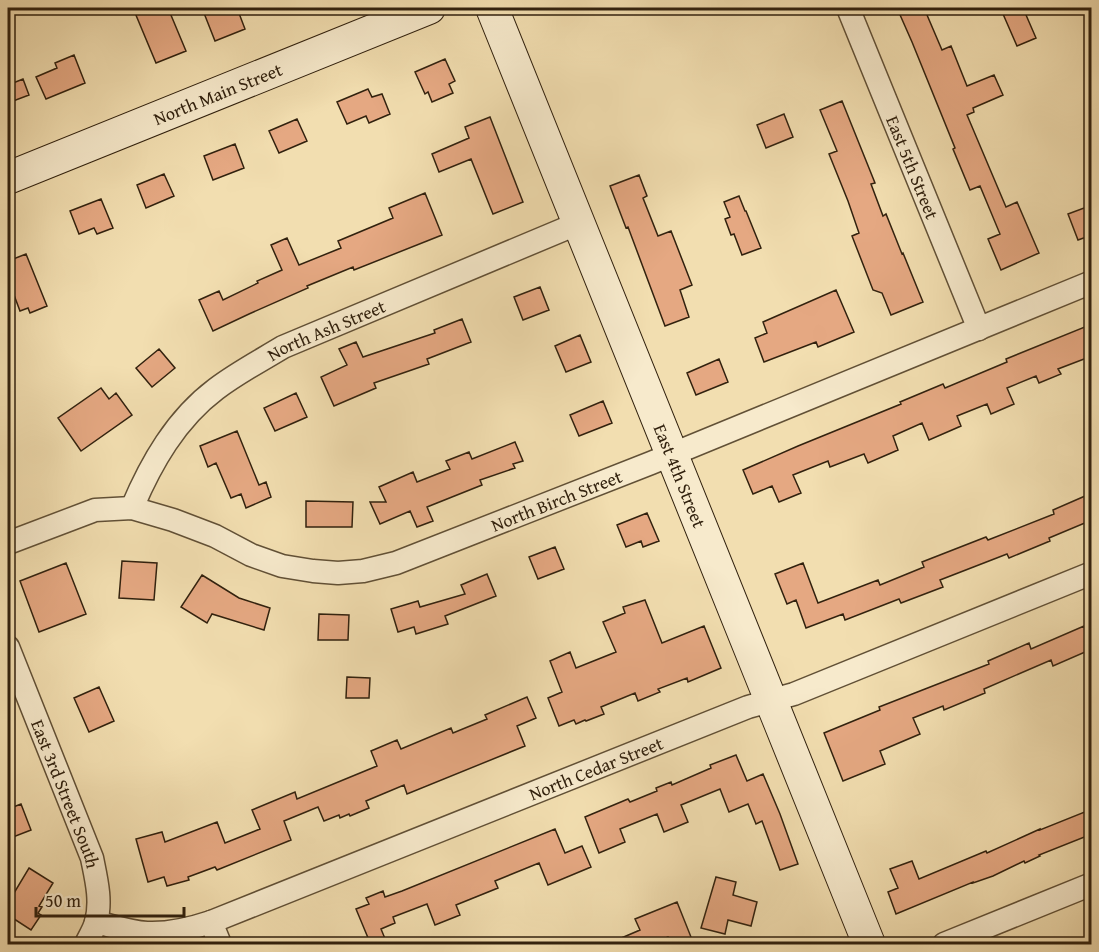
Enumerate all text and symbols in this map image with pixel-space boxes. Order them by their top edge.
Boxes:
street label: North Main Street [149,55,287,132]
street label: East 5th Street [880,111,946,224]
street label: North Ash Street [262,292,390,367]
street label: East 4th Street [647,420,714,532]
street label: North Birch Street [487,462,626,538]
street label: East 3rd Street South [25,715,107,871]
street label: North Cedar Street [525,729,667,807]
scale bar [36,880,184,918]
text: 50 m [45,887,81,914]

